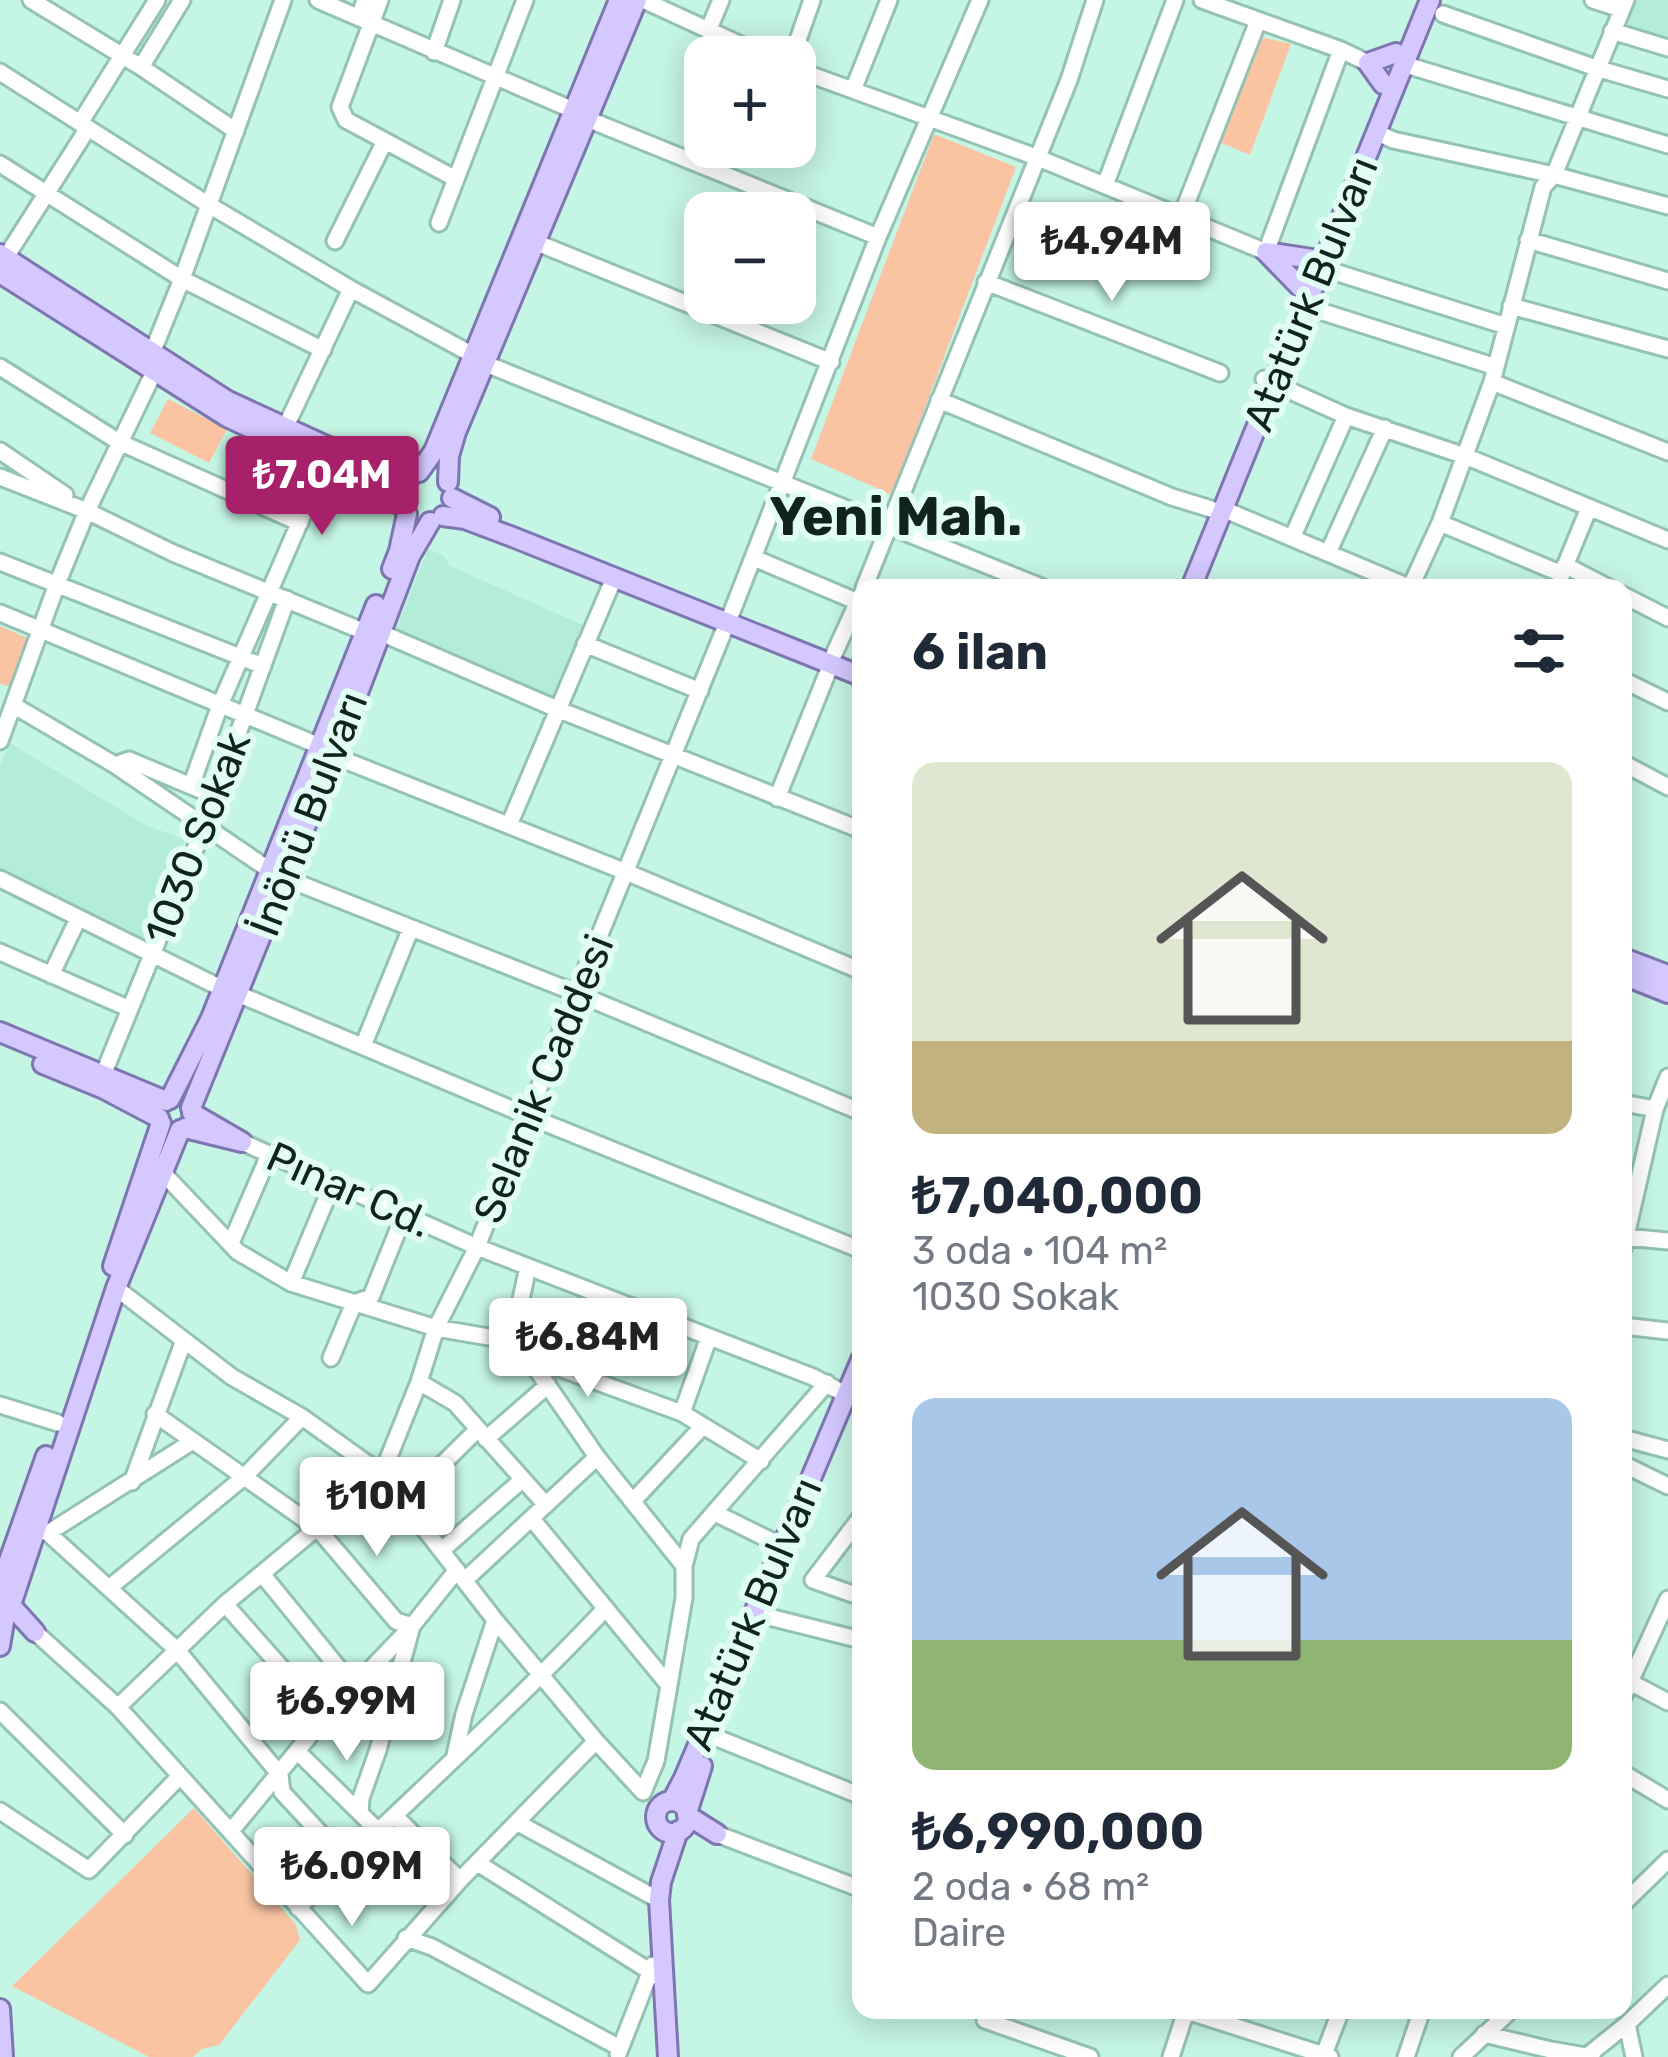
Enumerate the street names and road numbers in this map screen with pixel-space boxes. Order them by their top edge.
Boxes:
street label: Atatürk Bulvarı [1233,150,1389,438]
street label: İnönü Bulvarı [240,685,378,943]
street label: 1030 Sokak [135,725,261,951]
street label: Selanik Caddesi [463,928,625,1230]
street label: Pınar Cd. [259,1132,439,1248]
street label: Atatürk Bulvarı [673,1470,833,1758]

